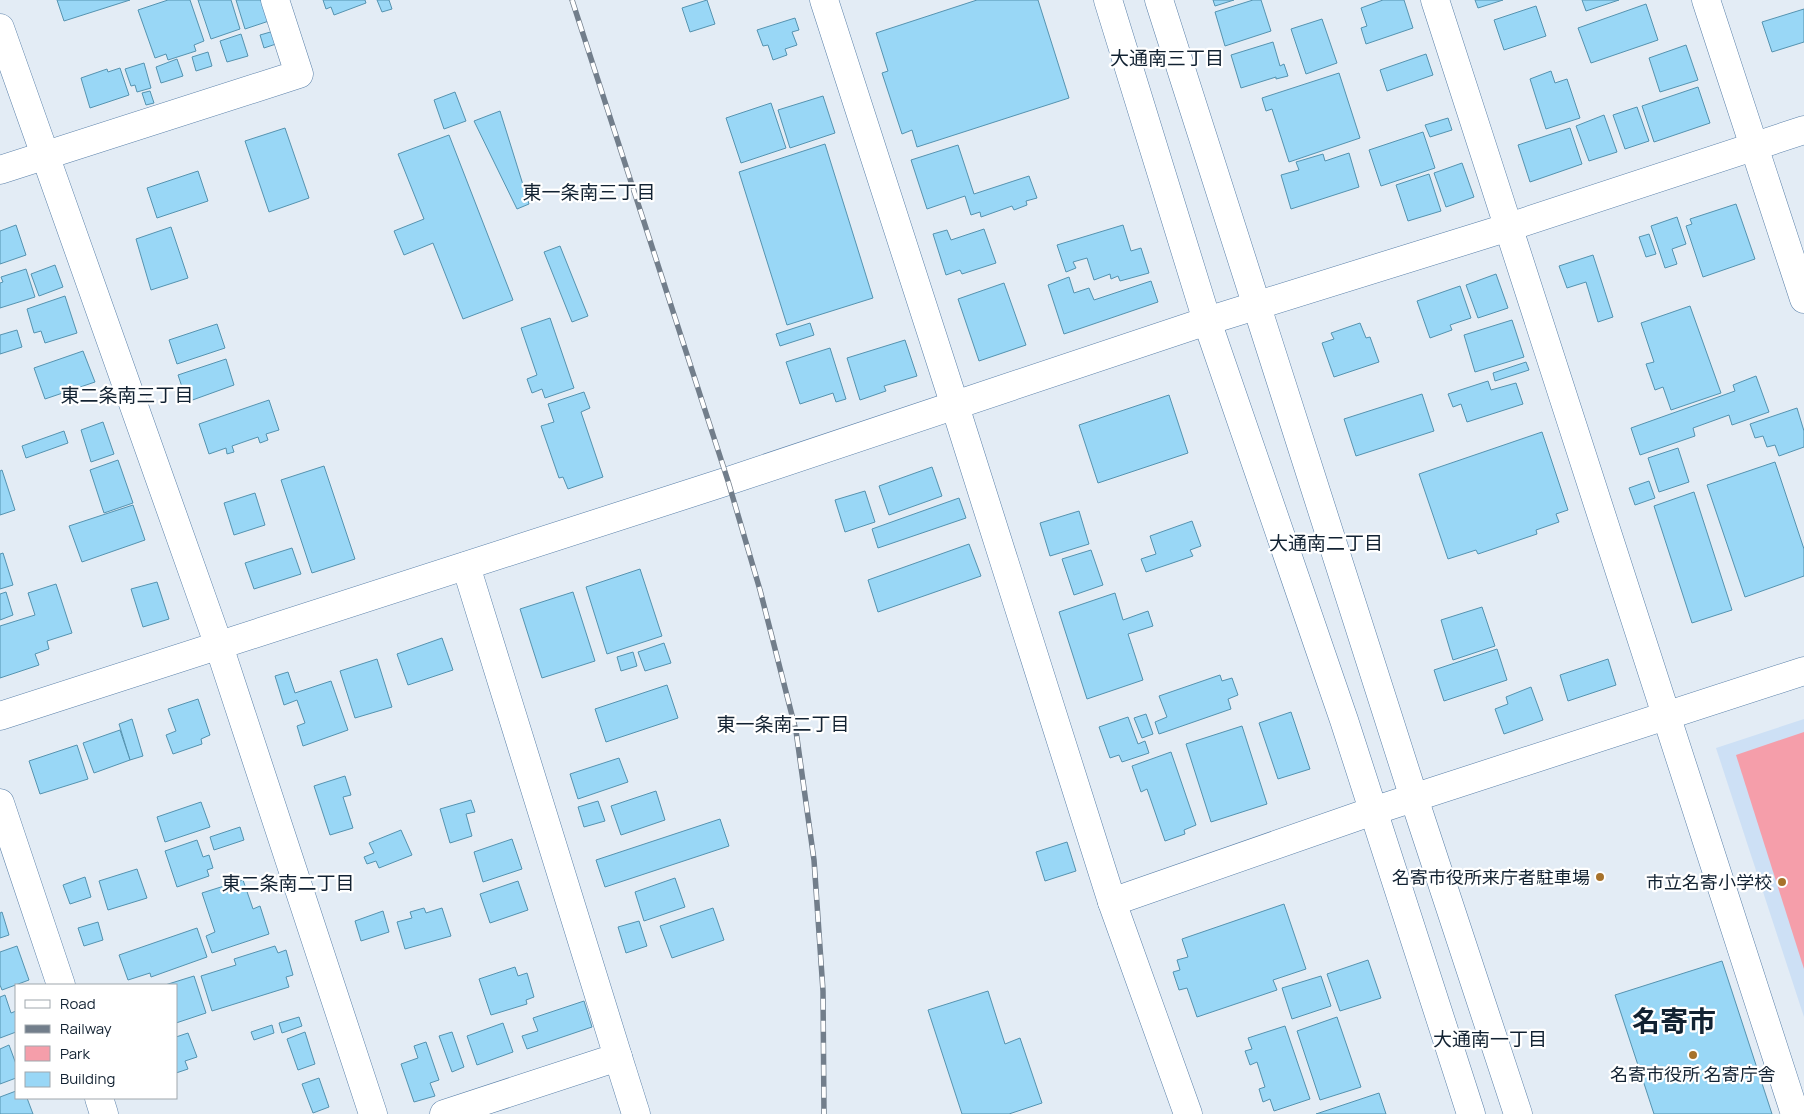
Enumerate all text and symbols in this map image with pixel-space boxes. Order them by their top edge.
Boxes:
district label: 大通南三丁目 [1110,45,1224,71]
district label: 東一条南三丁目 [522,179,656,205]
district label: 東二条南三丁目 [60,382,194,408]
district label: 大通南二丁目 [1269,530,1383,556]
district label: 東一条南二丁目 [716,711,850,737]
place label: 名寄市役所来庁者駐車場 [1392,865,1590,889]
district label: 東二条南二丁目 [221,870,355,896]
place label: 市立名寄小学校 [1646,870,1772,894]
marker: 名寄市役所来庁者駐車場 [1594,871,1606,883]
marker: 市立名寄小学校 [1776,876,1788,888]
legend [15,984,178,1099]
text: Road [60,993,96,1014]
district label: 名寄市 [1632,1001,1716,1039]
text: Railway [60,1018,112,1039]
district label: 大通南一丁目 [1433,1026,1547,1052]
text: Park [60,1043,90,1064]
marker: 名寄市役所 名寄庁舎 [1687,1049,1699,1061]
place label: 名寄市役所 名寄庁舎 [1610,1062,1776,1086]
text: Building [60,1068,115,1089]

